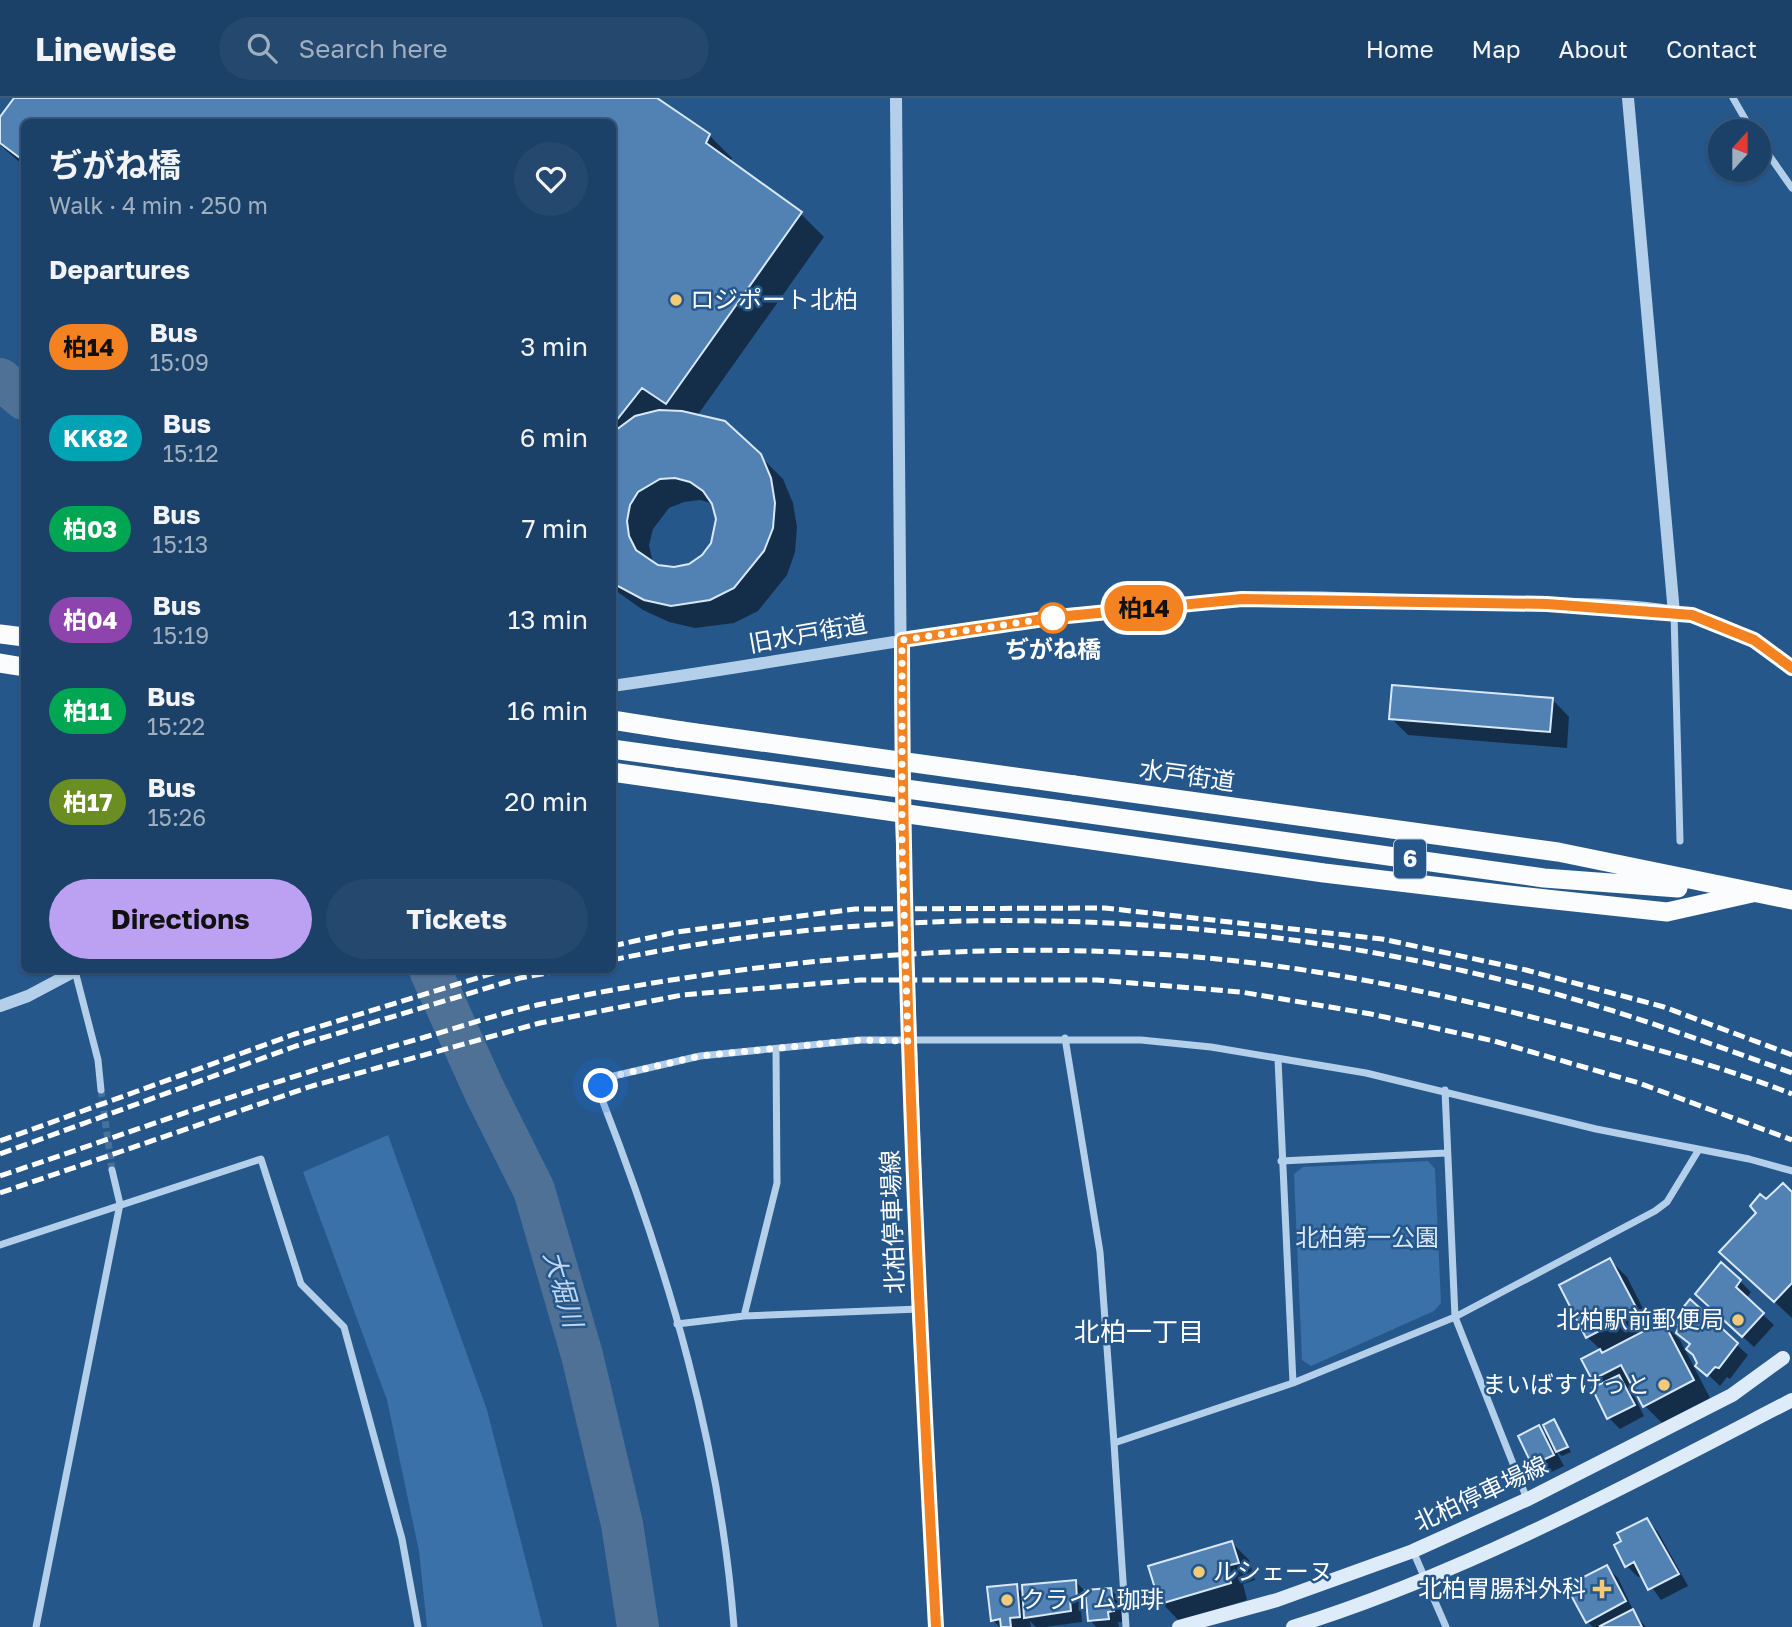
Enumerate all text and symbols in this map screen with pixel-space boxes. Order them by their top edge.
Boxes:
search box [219,17,709,80]
text: Linewise [35,29,177,68]
icon: search [243,29,281,67]
text: Search here [299,33,448,64]
text: Home [1366,34,1434,63]
text: Map [1472,34,1521,63]
text: About [1559,34,1628,63]
text: Contact [1666,34,1757,63]
north arrow [1708,119,1771,182]
map controls [1708,119,1771,182]
button: heart [514,142,588,216]
text: ぢがね橋 [49,145,181,184]
text: Walk · 4 min · 250 m [49,191,268,219]
text: Departures [49,254,190,285]
place label: ロジポート北柏 [690,284,858,313]
marker: ロジポート北柏 [668,292,684,308]
text: Bus [149,317,198,348]
text: 3 min [520,331,588,362]
text: 柏14 [63,332,114,361]
text: 15:09 [149,348,209,376]
text: Bus [163,408,211,439]
text: 6 min [520,422,588,453]
text: KK82 [63,423,128,452]
text: 15:12 [163,439,219,467]
text: Bus [152,499,201,530]
text: 7 min [522,513,588,544]
text: 柏03 [63,514,117,543]
text: 15:13 [152,530,208,558]
line badge: 柏14 [1104,585,1184,631]
text: Bus [153,590,201,621]
text: 柏14 [1118,593,1170,622]
marker: ぢがね橋 [1038,603,1068,633]
text: 13 min [508,604,588,635]
text: 柏04 [63,605,118,634]
street label: 旧水戸街道 [746,608,869,657]
text: 15:19 [153,621,209,649]
place label: ぢがね橋 [1005,634,1101,663]
text: Bus [147,681,195,712]
text: 16 min [507,695,588,726]
text: 柏11 [63,696,112,725]
text: 15:22 [147,712,205,740]
street label: 水戸街道 [1138,753,1237,796]
text: Bus [147,772,196,803]
text: 20 min [504,786,588,817]
text: 柏17 [63,787,112,816]
text: 15:26 [147,803,206,831]
road number: 6 [1394,839,1426,878]
button: Directions [49,879,312,959]
button: Tickets [326,879,588,959]
your location [583,1068,618,1103]
street label: 北柏停車場線 [874,1150,909,1295]
park label: 北柏第一公園 [1295,1222,1439,1251]
water label: 大堀川 [538,1247,590,1334]
place label: 北柏駅前郵便局 [1556,1304,1724,1333]
marker: 北柏駅前郵便局 [1730,1312,1746,1328]
district label: 北柏一丁目 [1074,1316,1204,1347]
place label: まいばすけっと [1482,1369,1650,1398]
marker: まいばすけっと [1656,1377,1672,1393]
street label: 北柏停車場線 [1409,1449,1552,1536]
place label: ルシェーヌ [1213,1556,1333,1585]
marker: ルシェーヌ [1191,1564,1207,1580]
place label: 北柏胃腸科外科 [1418,1573,1586,1602]
marker: 北柏胃腸科外科 [1592,1579,1612,1599]
place label: クライム珈琲 [1021,1584,1165,1613]
marker: クライム珈琲 [999,1592,1015,1608]

